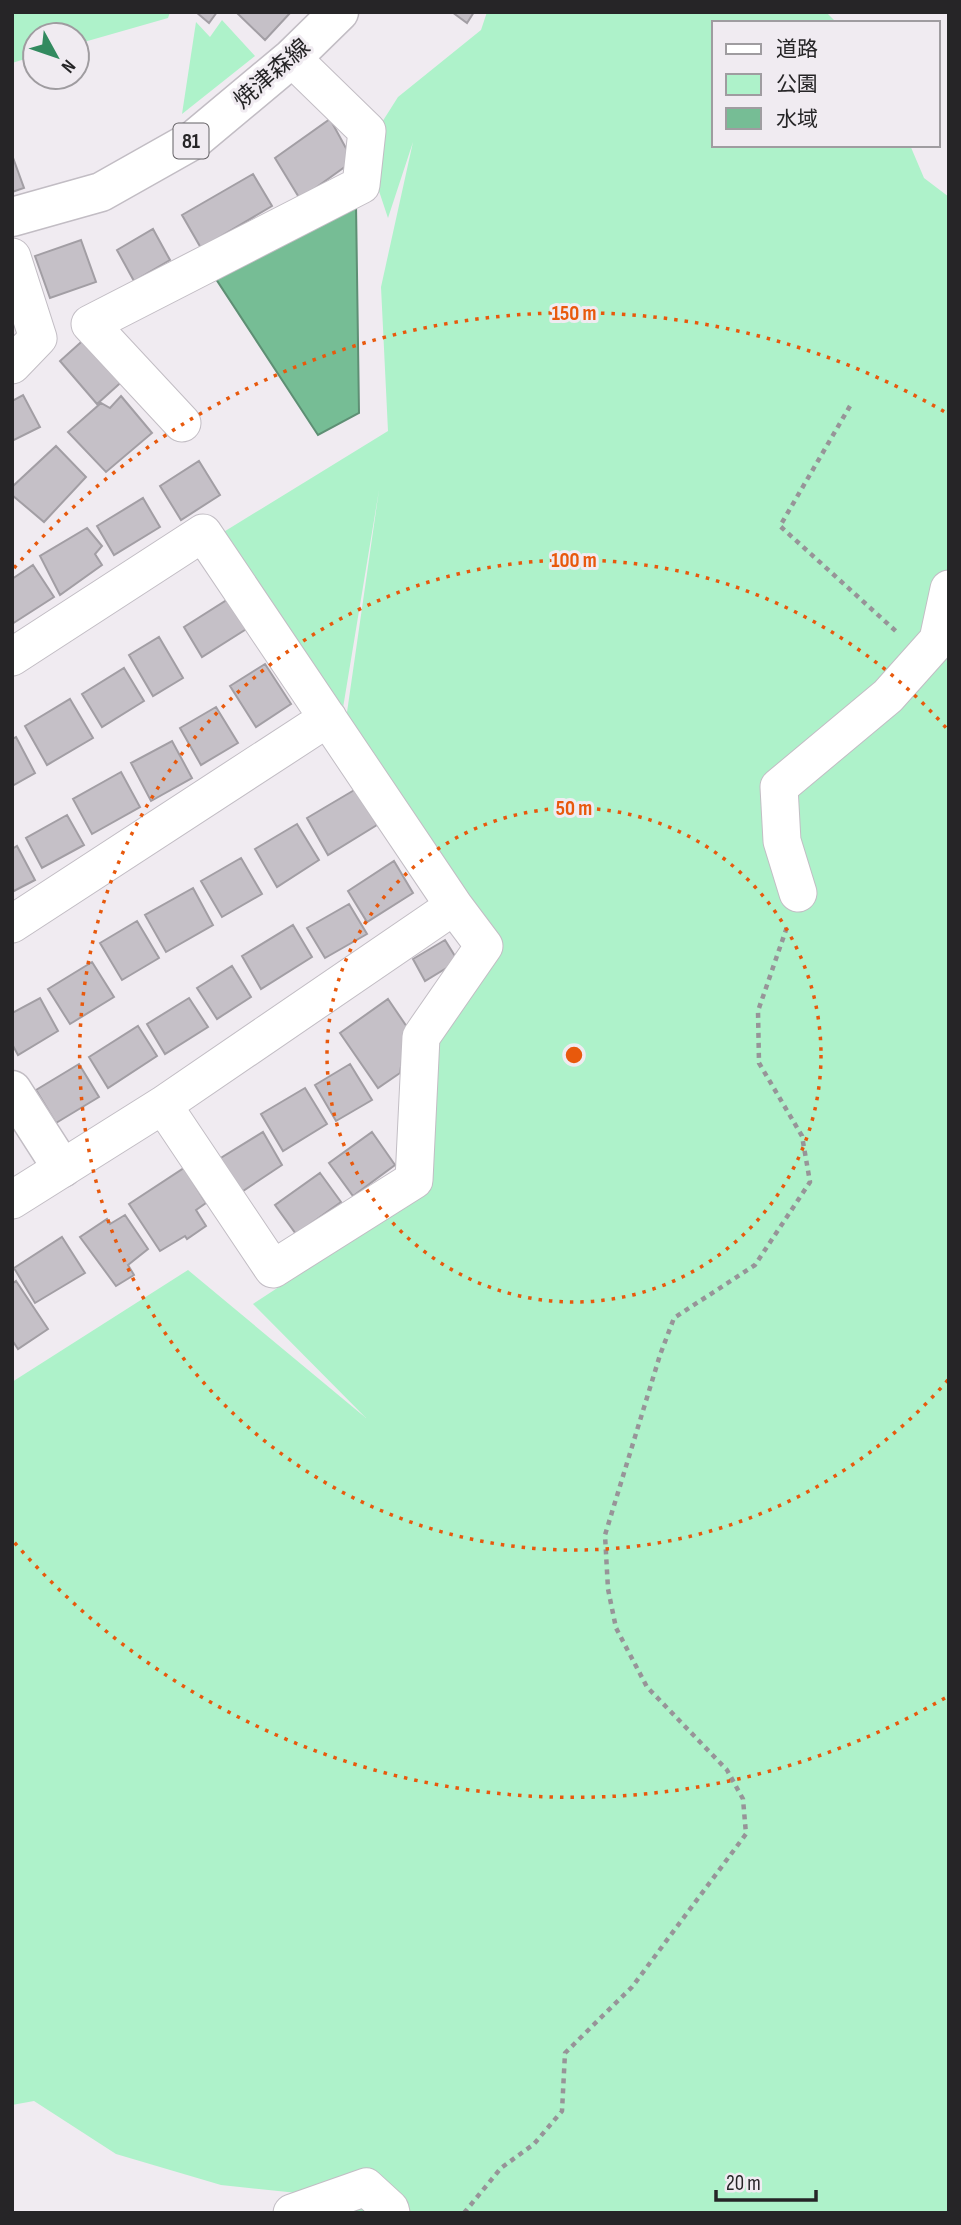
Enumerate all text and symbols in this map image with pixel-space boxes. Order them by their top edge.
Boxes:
north arrow [21,21,91,91]
legend [712,21,940,147]
street label: 焼津森線 [228,33,316,115]
text: 道路 [776,37,818,62]
text: N [56,55,80,77]
text: 公園 [776,72,818,97]
text: 水域 [776,107,818,132]
road number: 81 [174,124,208,158]
text: 150 m [552,301,596,326]
text: 100 m [551,548,597,573]
text: 50 m [556,796,592,821]
centre of rings [562,1043,586,1067]
scale bar [716,2158,816,2202]
text: 20 m [726,2171,761,2196]

